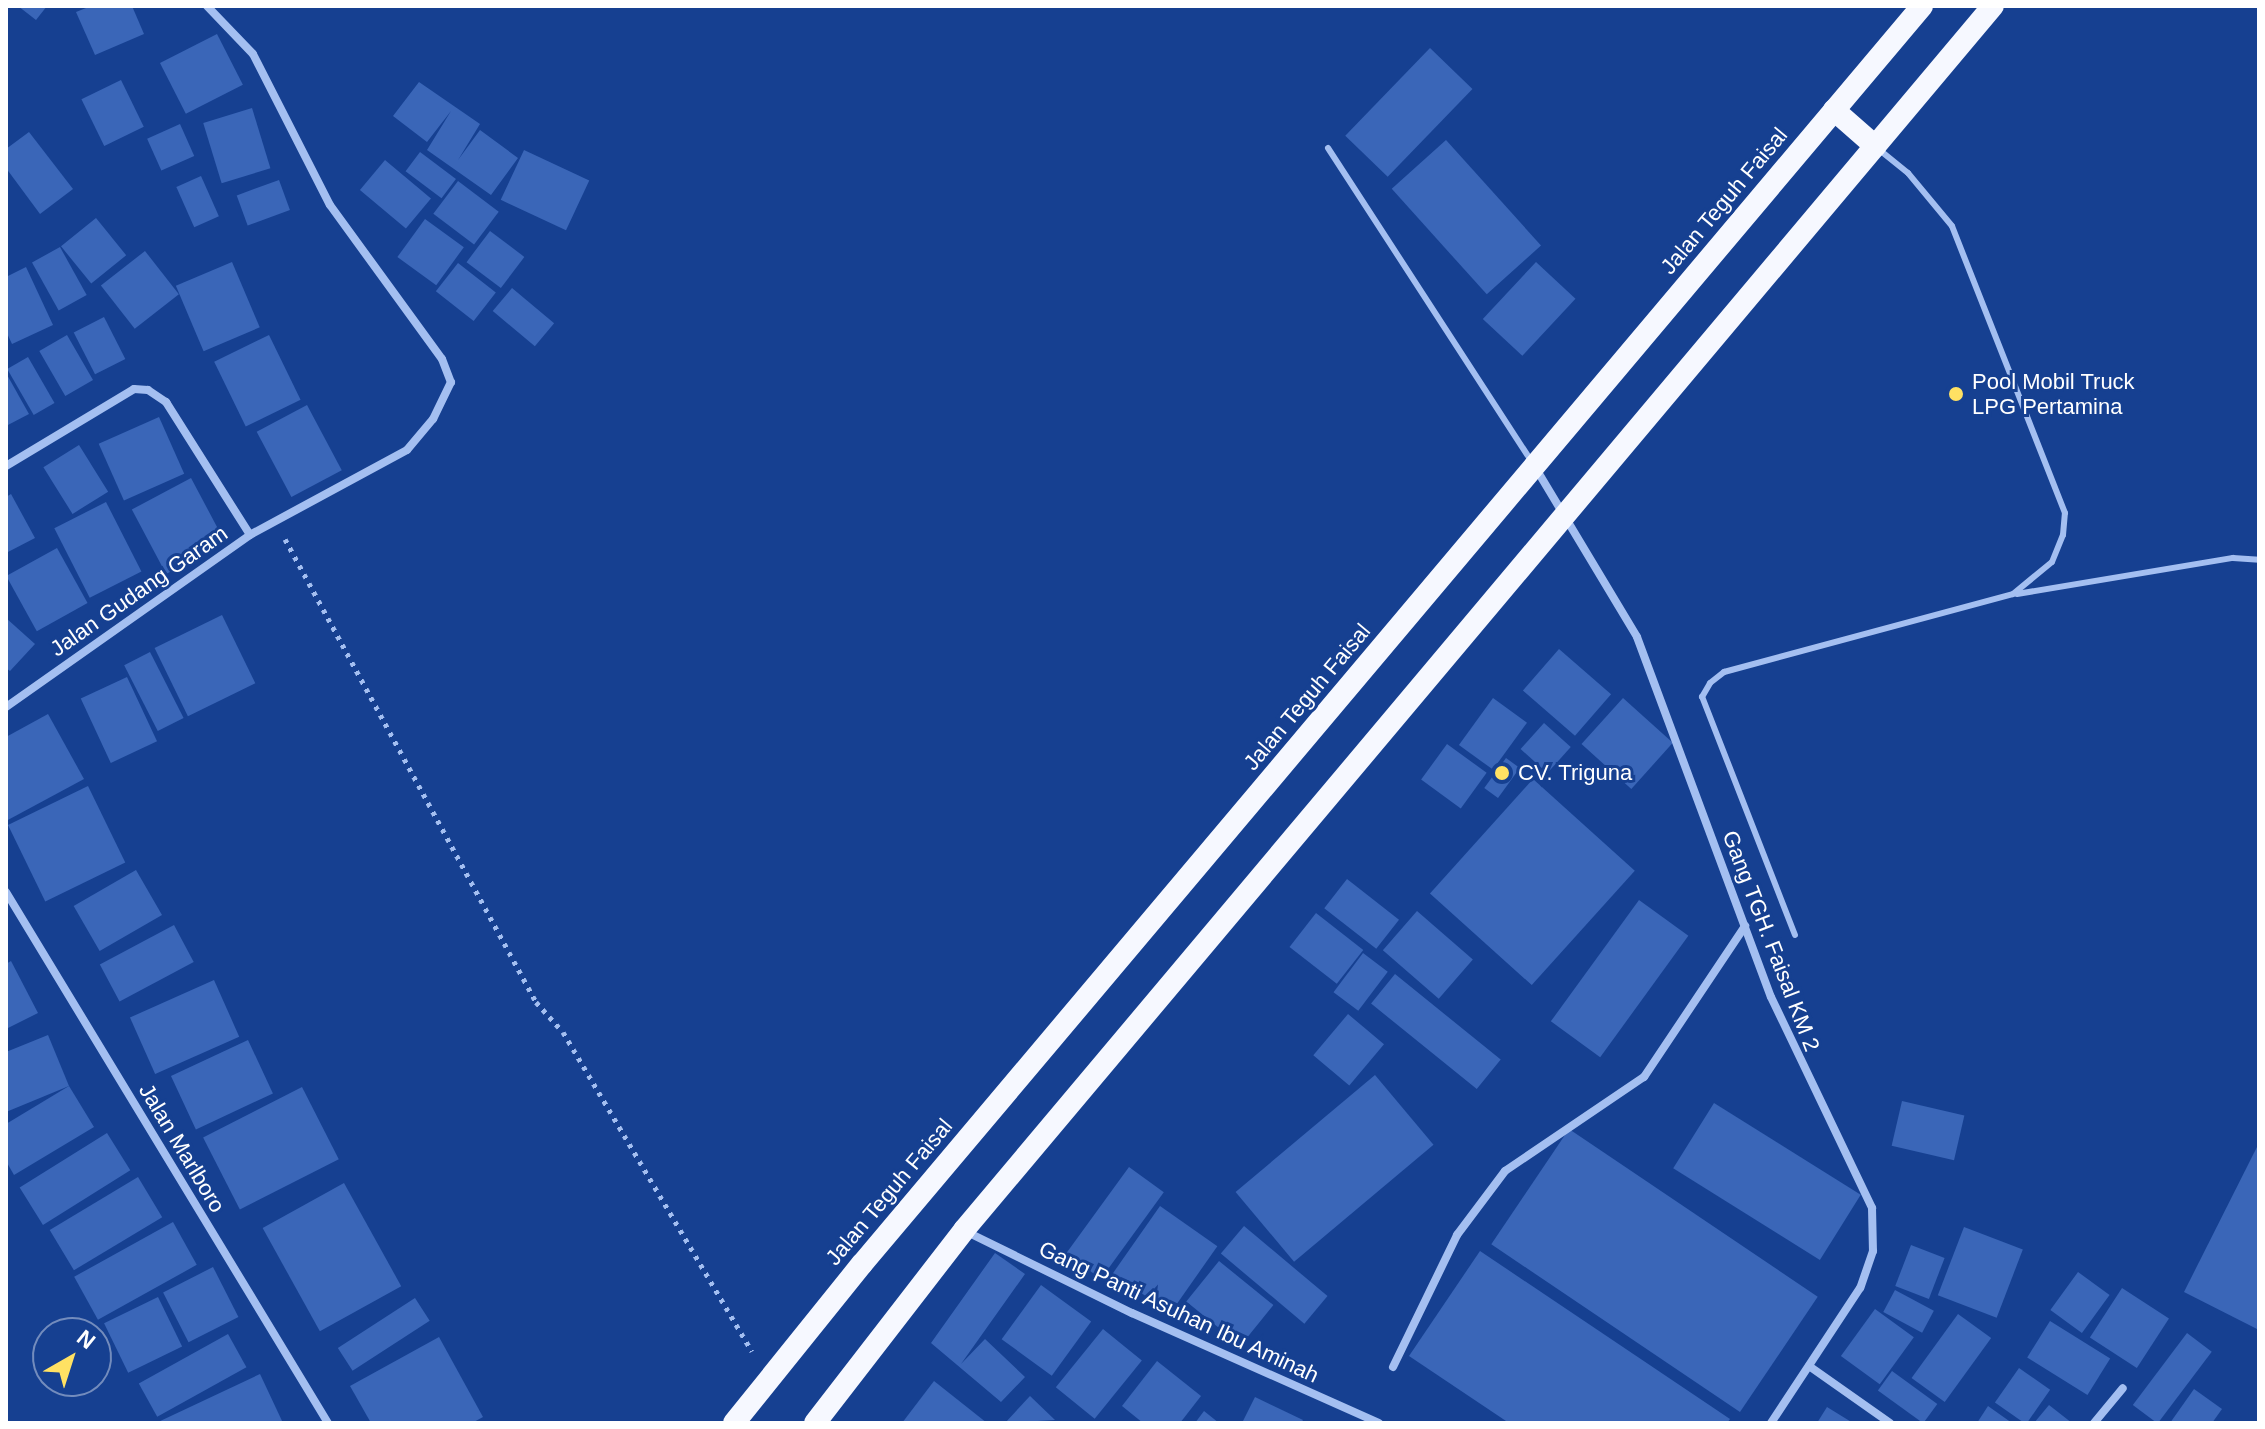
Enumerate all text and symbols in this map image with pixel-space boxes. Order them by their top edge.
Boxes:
street label: Jalan Teguh Faisal [1655,122,1793,280]
place label: Pool Mobil Truck LPG Pertamina [1972,368,2135,420]
marker: Pool Mobil Truck LPG Pertamina [1947,385,1965,403]
street label: Jalan Gudang Garam [45,520,233,662]
street label: Jalan Teguh Faisal [1238,618,1376,776]
place label: CV. Triguna [1518,760,1633,786]
marker: CV. Triguna [1493,764,1511,782]
street label: Gang TGH. Faisal KM 2 [1717,827,1825,1055]
street label: Jalan Marlboro [133,1079,231,1217]
street label: Jalan Teguh Faisal [820,1113,958,1271]
street label: Gang Panti Asuhan Ibu Aminah [1034,1235,1324,1389]
north arrow [32,1317,112,1397]
text: N [72,1325,100,1354]

